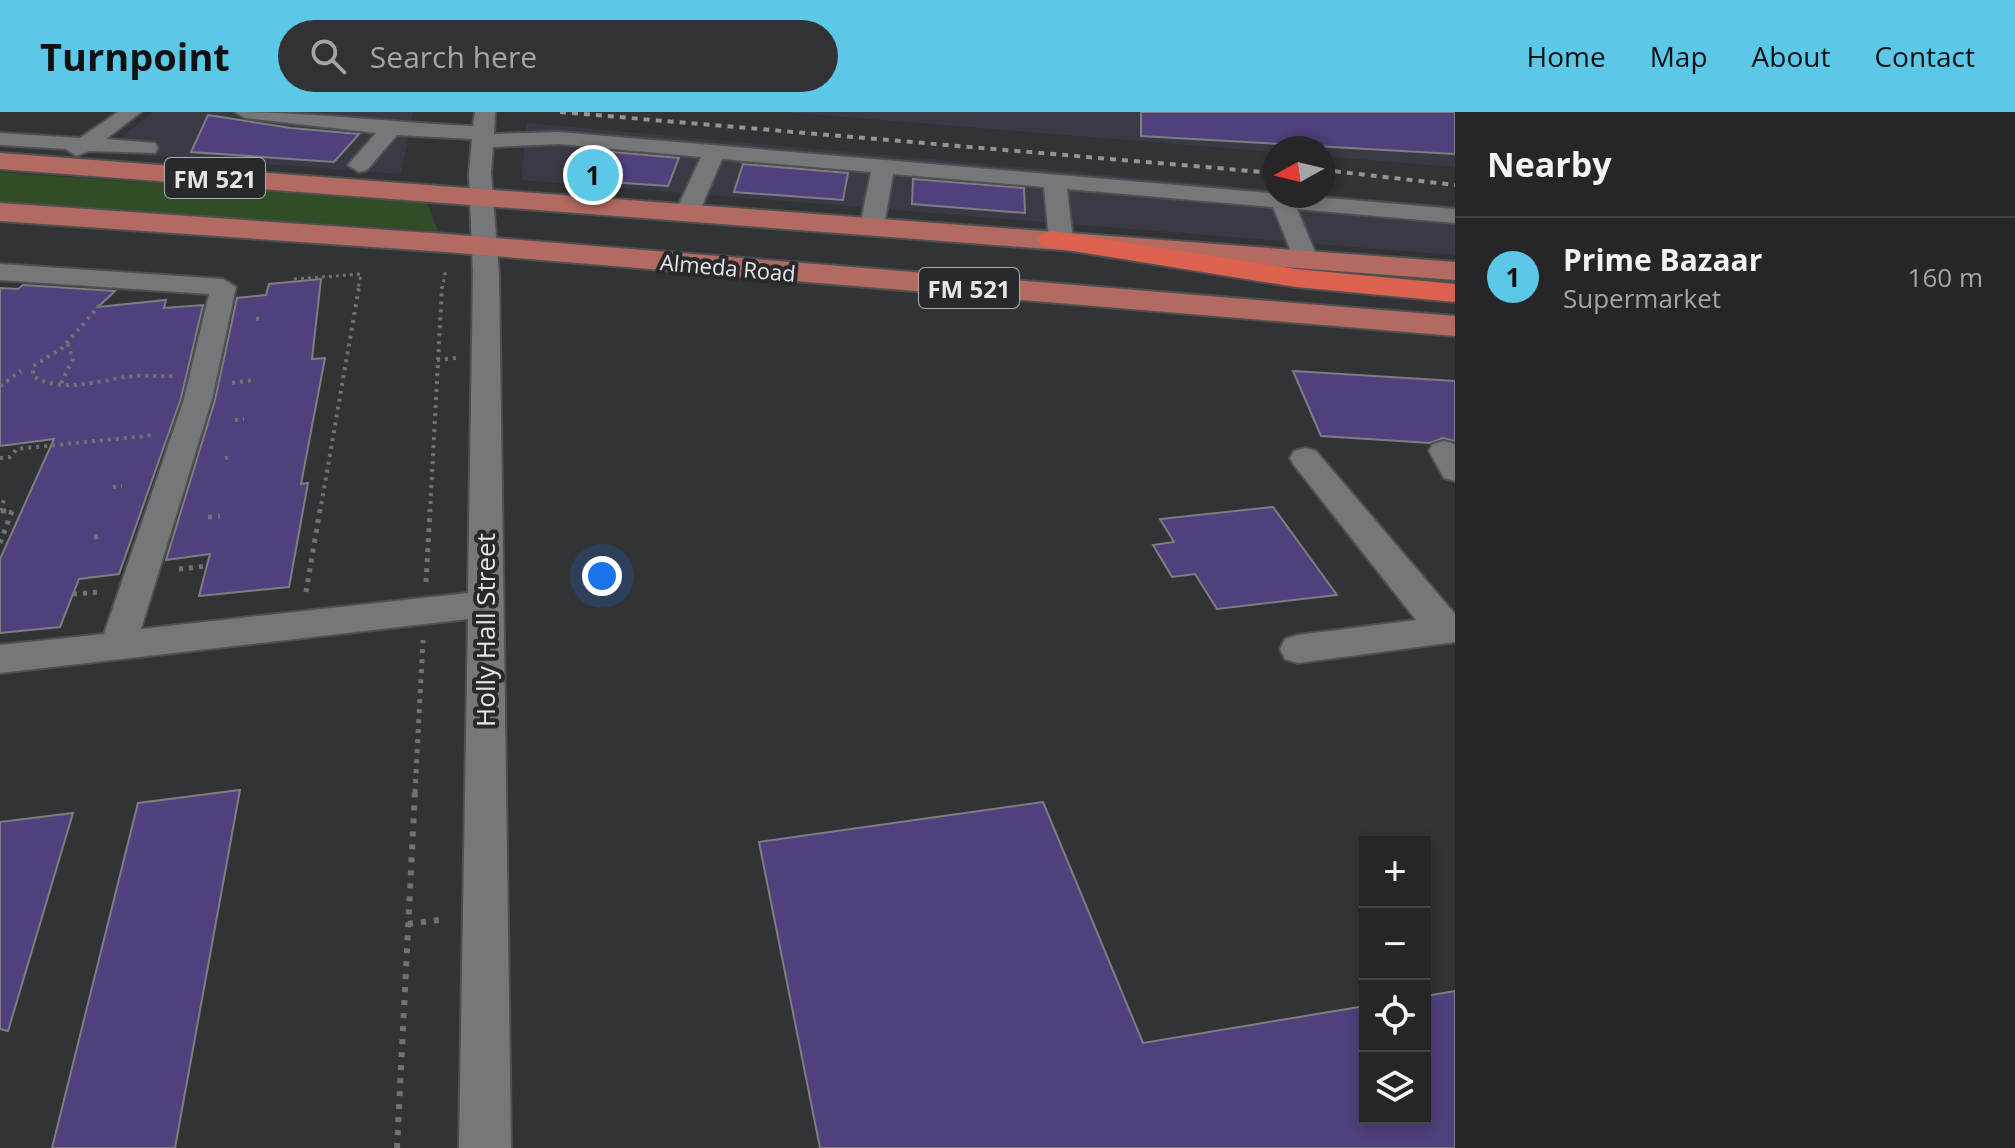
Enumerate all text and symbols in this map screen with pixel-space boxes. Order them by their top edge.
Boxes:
search box [278,20,838,92]
text: Turnpoint [40,30,230,82]
icon: search [306,34,350,78]
text: Search here [370,36,537,77]
text: Home [1527,37,1606,75]
text: Map [1650,37,1708,75]
text: About [1752,37,1830,75]
text: Contact [1874,37,1975,75]
north arrow [1263,136,1335,208]
text: Nearby [1487,141,1612,187]
pin: 1 [567,145,619,205]
road number: FM 521 [165,158,265,198]
text: Prime Bazaar [1563,239,1762,280]
street label: Almeda Road [659,246,797,288]
text: 1 [1506,259,1520,295]
text: 160 m [1908,259,1983,295]
road number: FM 521 [919,268,1019,308]
text: Supermarket [1563,280,1721,316]
street label: Holly Hall Street [467,533,503,727]
your location [582,556,622,596]
map controls [1359,836,1431,1124]
button: + [1359,836,1431,908]
button: − [1359,908,1431,980]
button: locate [1359,980,1431,1052]
button: layers [1359,1052,1431,1124]

